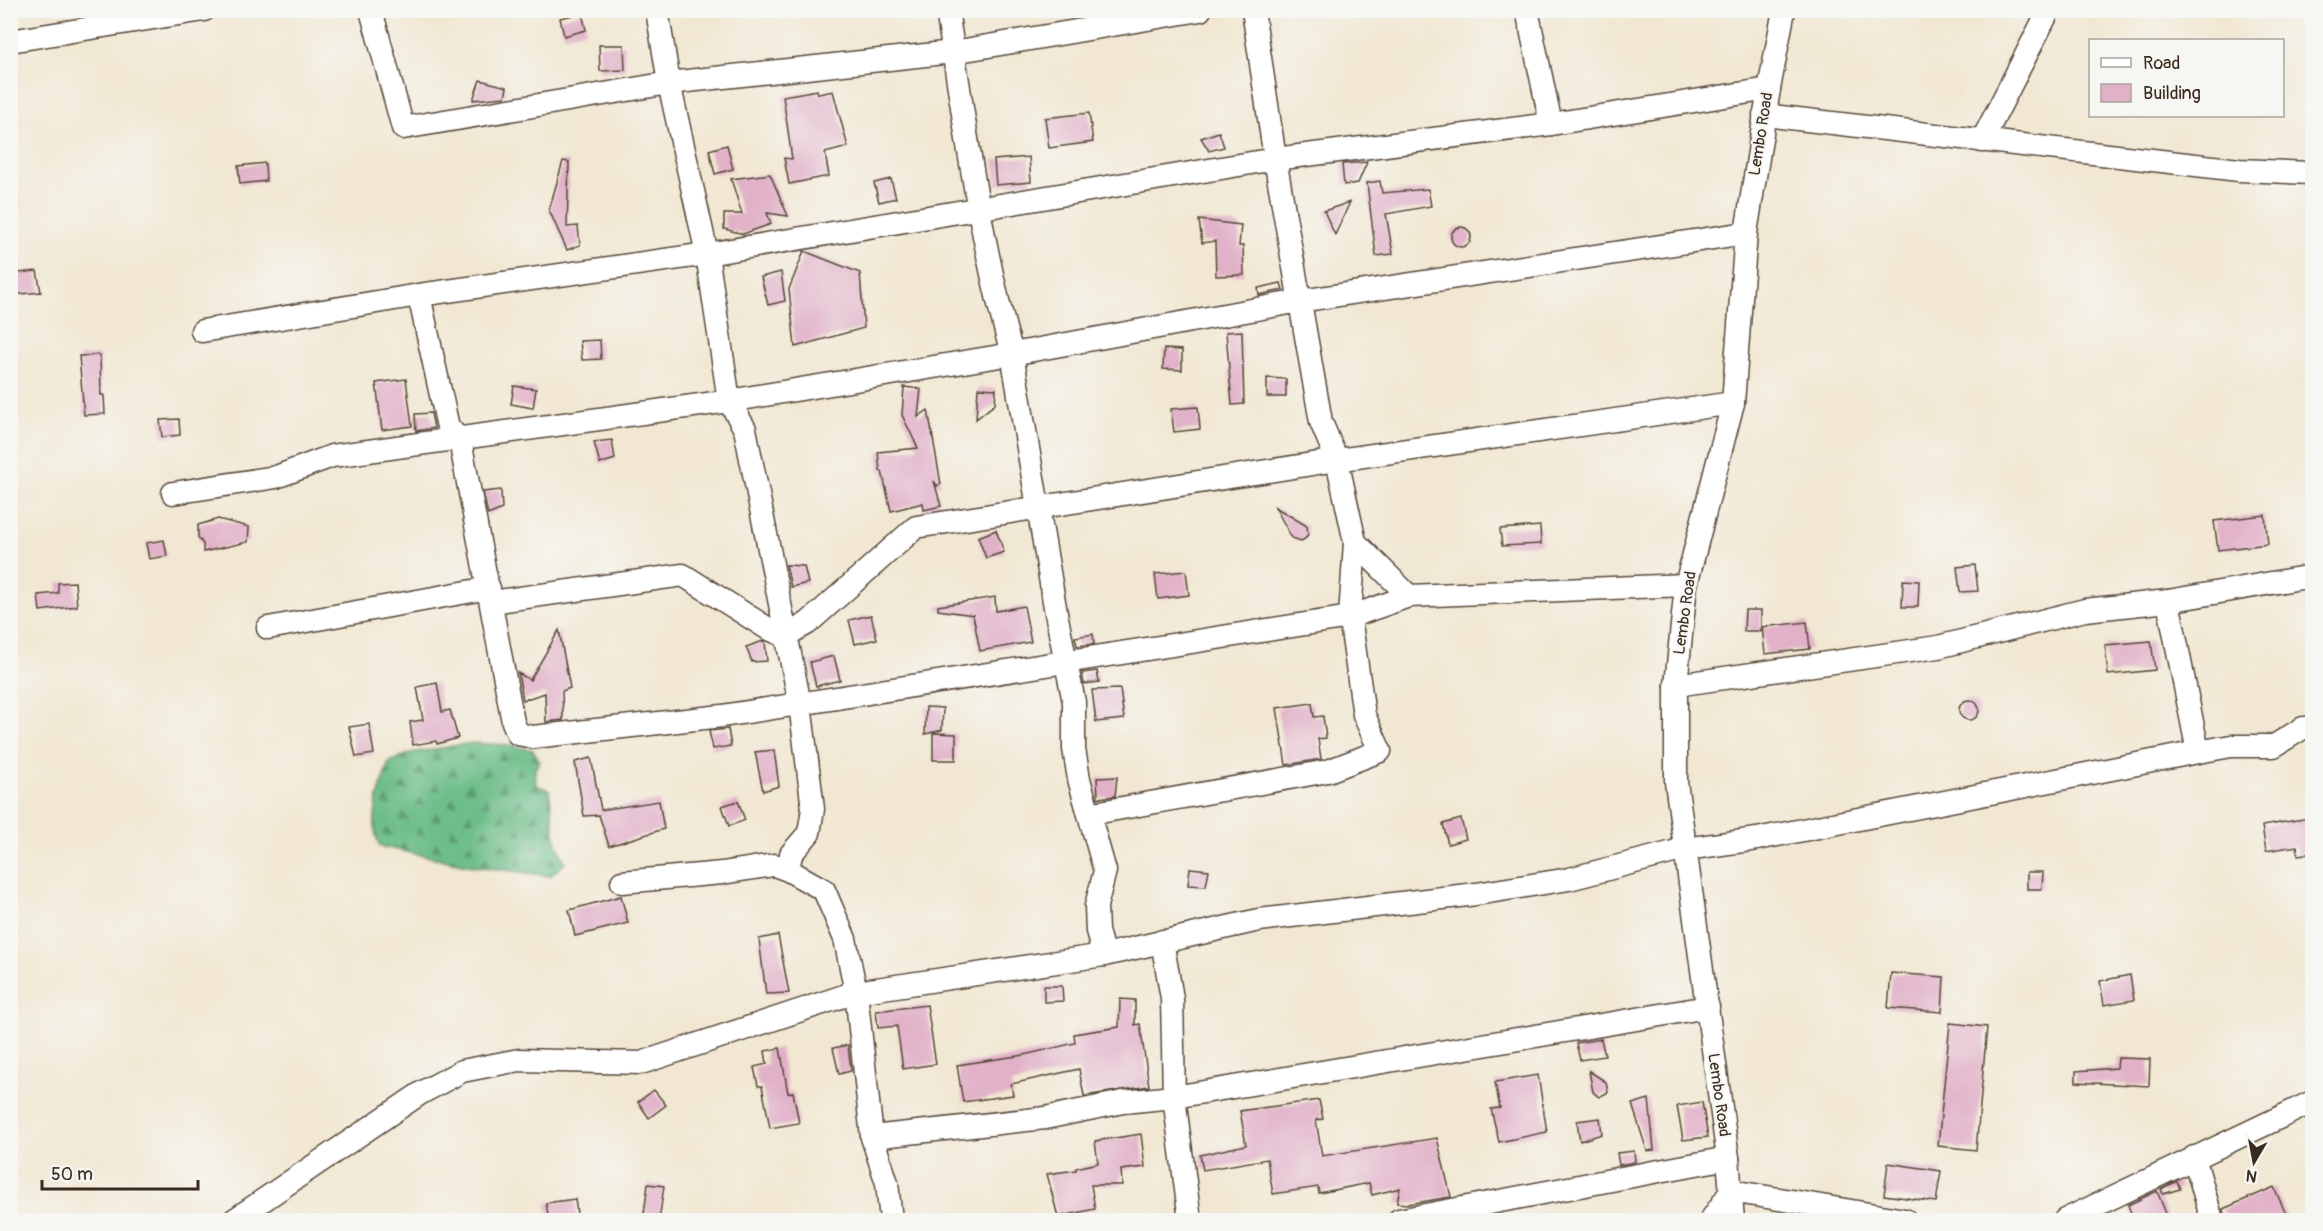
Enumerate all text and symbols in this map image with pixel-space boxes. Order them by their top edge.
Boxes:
legend [2089,39,2284,117]
text: Road [2143,52,2180,75]
text: Building [2143,82,2201,105]
street label: Lembo Road [1745,91,1777,177]
street label: Lembo Road [1669,570,1701,656]
street label: Lembo Road [1703,1052,1735,1138]
north arrow [2224,1132,2284,1192]
scale bar [42,1153,198,1191]
text: 50 m [51,1163,93,1186]
text: N [2244,1165,2259,1187]

